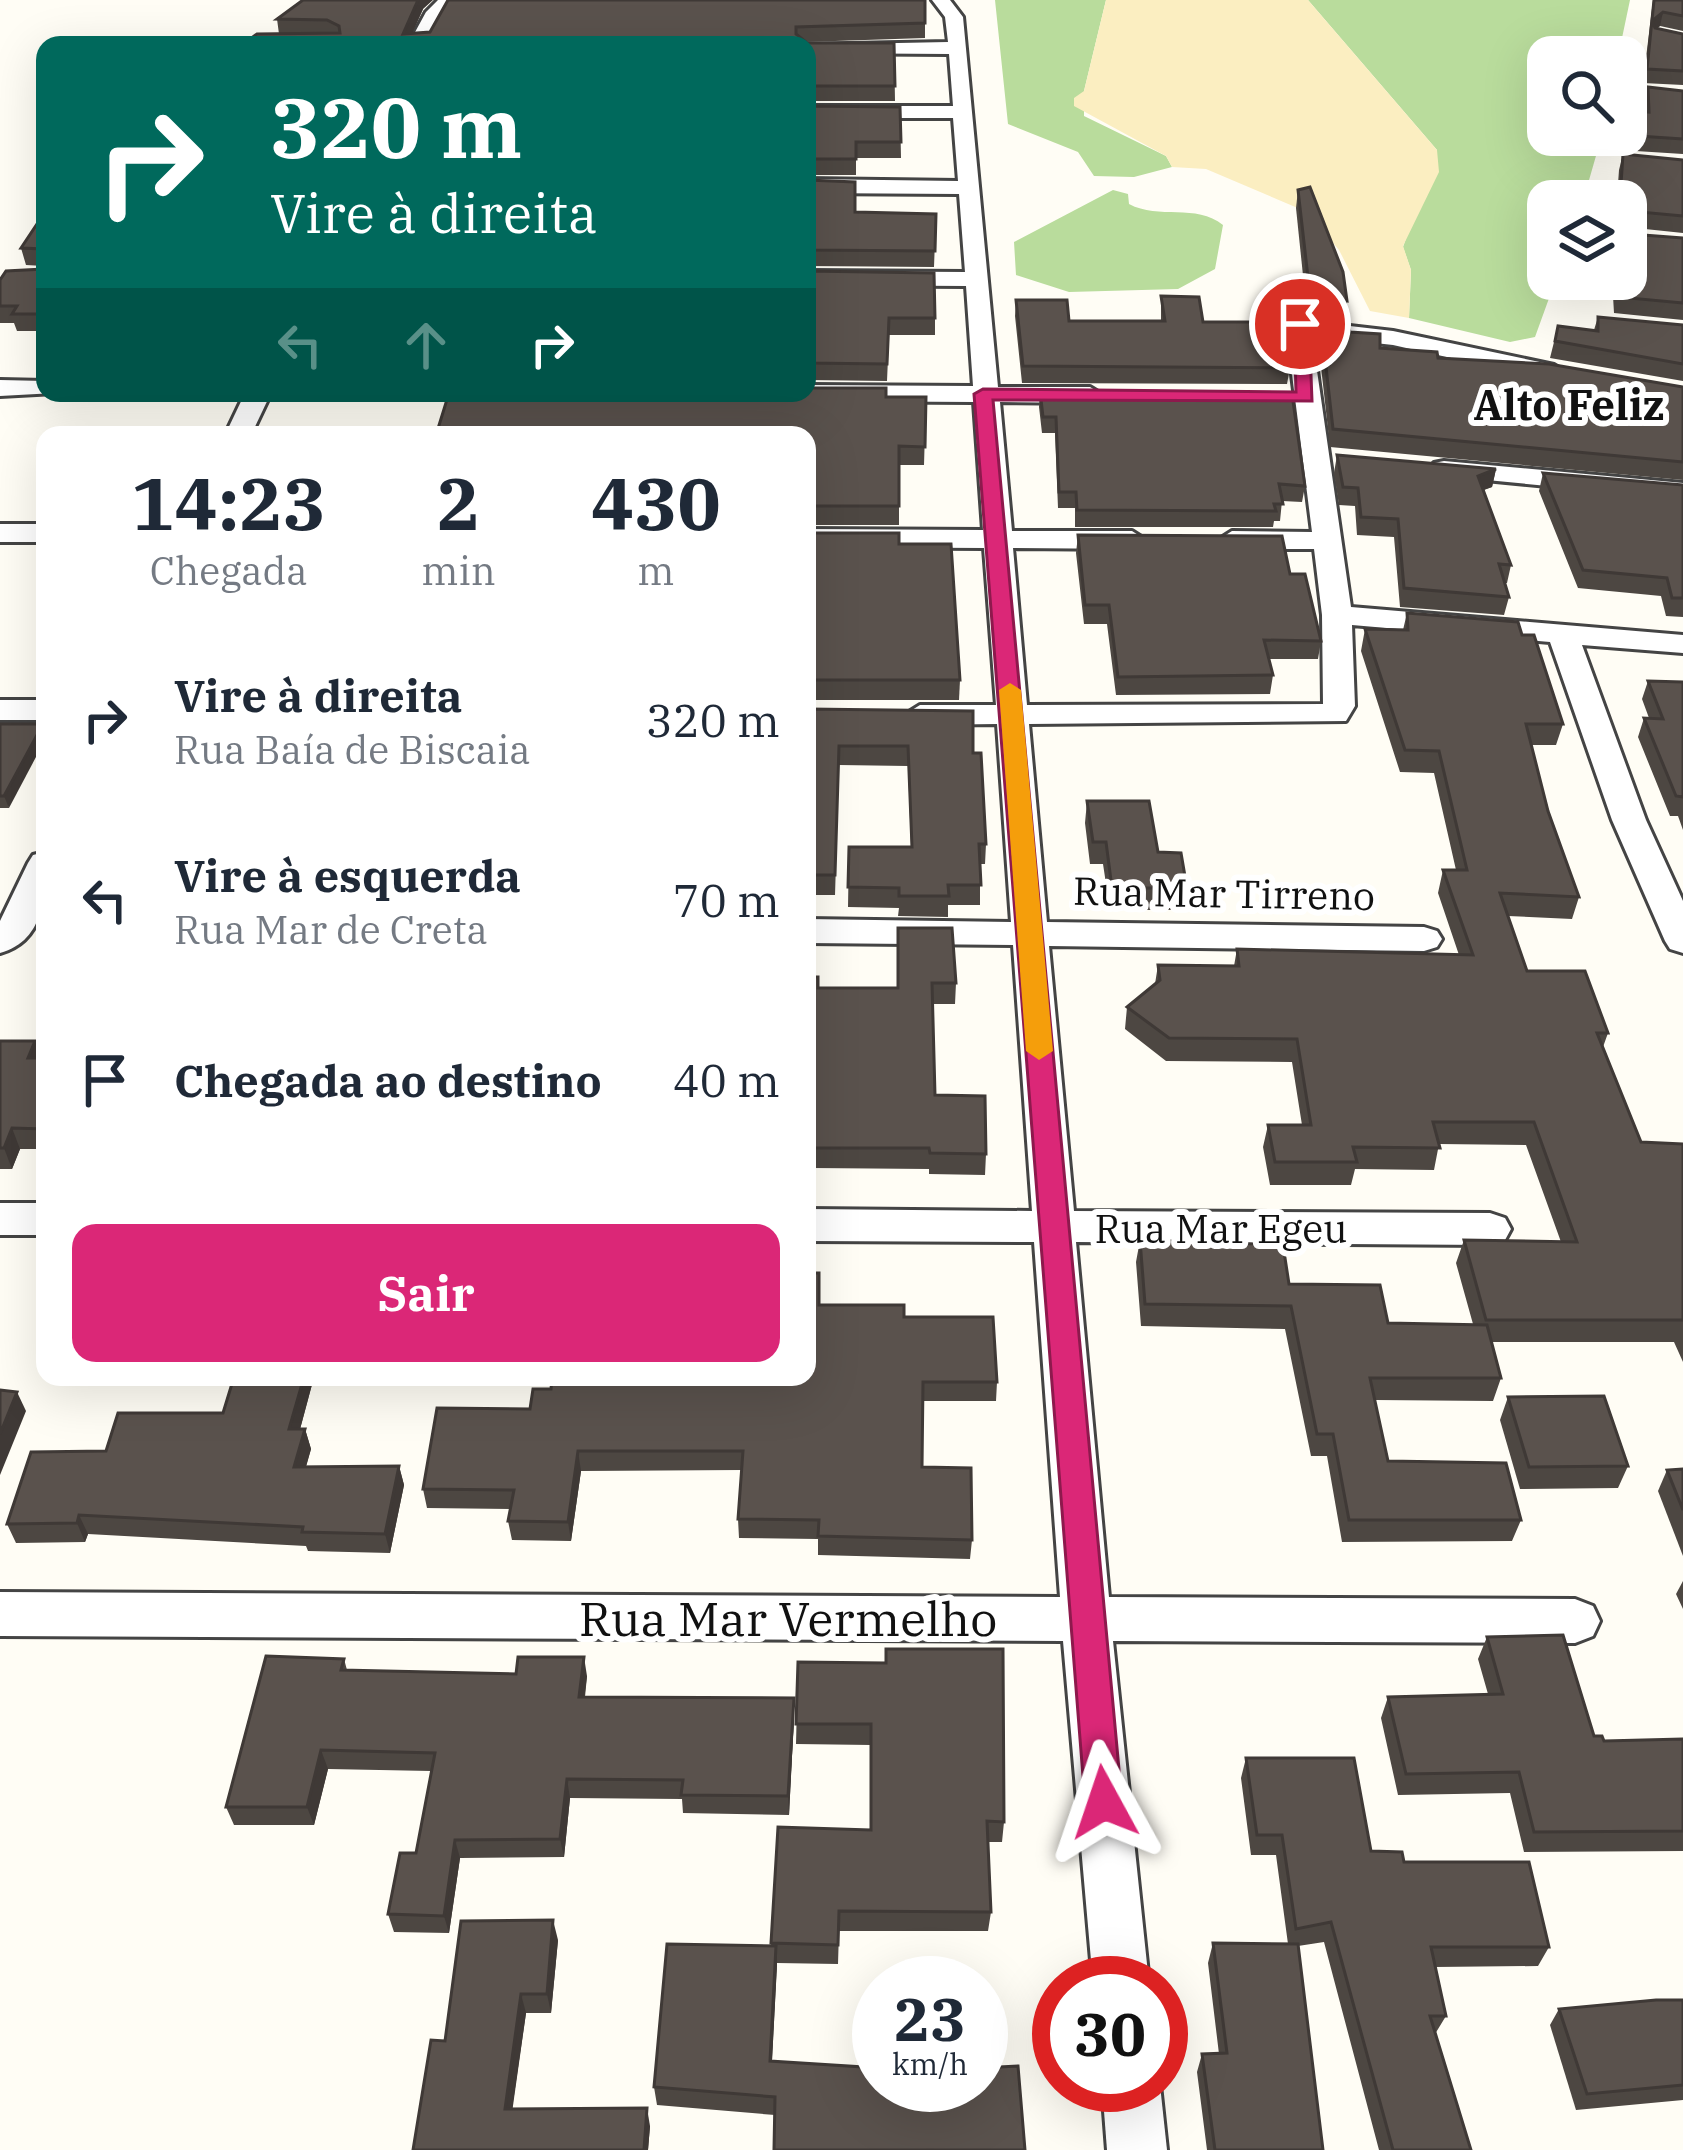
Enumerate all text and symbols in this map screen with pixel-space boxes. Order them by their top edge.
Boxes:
map controls [1527,36,1647,300]
button: search [1527,36,1647,156]
text: 320 m [270,72,522,181]
icon: right [72,84,228,240]
text: Vire à direita [270,178,597,248]
button: layers [1527,180,1647,300]
pin [1249,273,1351,375]
icon: arrive [1267,291,1333,357]
icon: left [267,312,333,378]
icon: ahead [393,312,459,378]
icon: right [519,312,585,378]
district label: Alto Feliz [1474,377,1664,432]
text: 14:23 [131,456,326,550]
text: 2 [437,456,480,550]
text: 430 [591,456,721,550]
text: Chegada [150,545,308,596]
text: min [421,545,496,596]
text: m [637,545,674,596]
text: Vire à direita [174,666,462,724]
icon: right [72,687,138,753]
text: 320 m [646,691,780,749]
text: Rua Baía de Biscaia [174,724,531,775]
text: Vire à esquerda [174,846,521,904]
street label: Rua Mar Tirreno [1072,865,1376,921]
icon: left [72,867,138,933]
text: 70 m [673,871,780,929]
text: Rua Mar de Creta [174,904,488,955]
icon: arrive [72,1047,138,1113]
text: Chegada ao destino [174,1051,602,1109]
text: 40 m [673,1051,780,1109]
street label: Rua Mar Egeu [1095,1203,1347,1254]
button: Sair [72,1224,780,1362]
street label: Rua Mar Vermelho [579,1587,997,1649]
position arrow [1041,1739,1167,1865]
speed limit sign: 30 [1032,1956,1188,2112]
text: 23 [894,1979,966,2058]
text: km/h [892,2044,968,2083]

